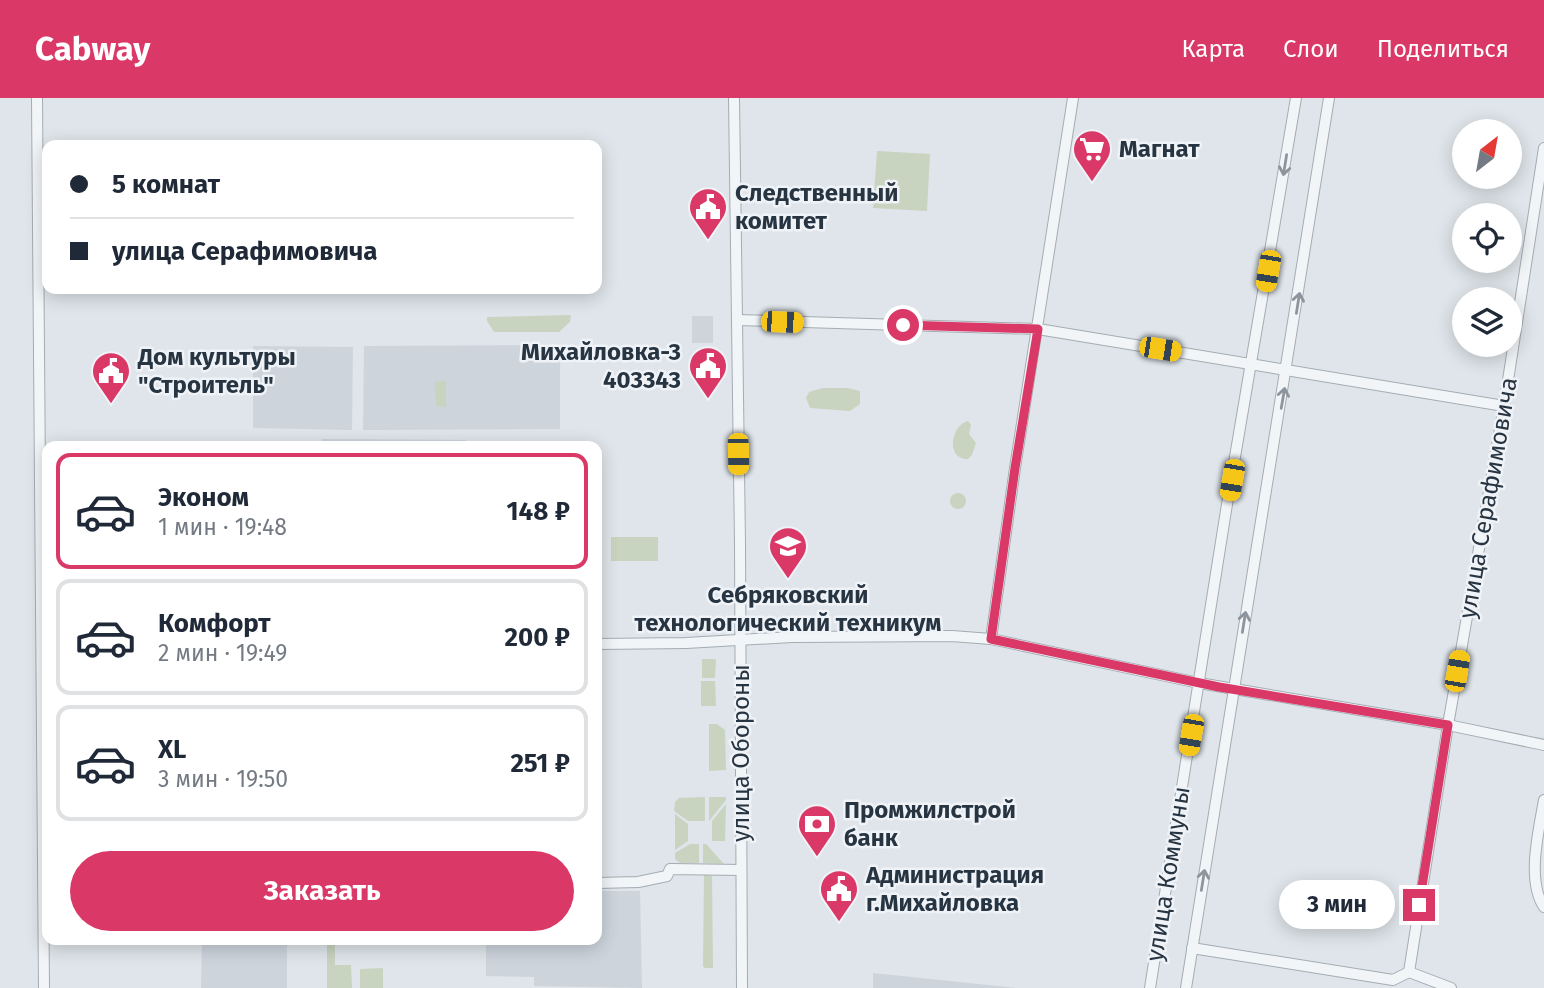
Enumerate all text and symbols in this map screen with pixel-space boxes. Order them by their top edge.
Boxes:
text: Cabway [35,29,150,69]
text: Карта [1181,35,1245,63]
text: Слои [1283,35,1339,63]
text: Поделиться [1377,35,1509,63]
north arrow [1452,119,1522,189]
map controls [1452,119,1522,357]
supermarket icon: Магнат [1071,128,1113,183]
place label: Магнат [1119,135,1200,163]
one-way arrow [1278,153,1291,176]
text: 5 комнат [112,169,220,200]
place label: Следственный комитет [735,179,899,235]
public building icon: Следственный комитет [687,186,729,241]
button: locate [1452,203,1522,273]
text: улица Серафимовича [112,236,378,267]
car [1255,248,1282,294]
button: layers [1452,287,1522,357]
one-way arrow [1292,293,1305,315]
route start [887,309,919,341]
car [761,311,804,333]
car [1138,335,1183,363]
place label: Михайловка-3 403343 [521,338,681,394]
place label: Дом культуры "Строитель" [137,343,296,399]
public building icon: Михайловка-3 403343 [687,345,729,400]
public building icon: Дом культуры "Строитель" [90,350,132,405]
street label: улица Серафимовича [1453,375,1523,621]
one-way arrow [1277,387,1290,409]
car [728,433,749,475]
car [1219,457,1246,503]
icon: car [74,480,137,543]
text: Эконом [158,482,249,513]
text: 148 ₽ [507,496,570,527]
text: 1 мин · 19:48 [158,513,287,541]
school or university icon: Себряковский технологический техникум [767,525,809,580]
place label: Себряковский технологический техникум [635,581,941,637]
icon: car [74,606,137,669]
text: Комфорт [158,608,271,639]
one-way arrow [1238,611,1251,634]
text: 200 ₽ [505,622,570,653]
text: 2 мин · 19:49 [158,639,287,667]
car [1444,648,1471,694]
street label: улица Обороны [727,664,755,842]
car [1178,712,1205,758]
icon: car [74,732,137,795]
text: XL [158,734,186,765]
text: 251 ₽ [510,748,570,779]
text: 3 мин · 19:50 [158,765,288,793]
street label: улица Коммуны [1140,784,1196,964]
place label: Промжилстрой банк [844,796,1016,852]
bank icon: Промжилстрой банк [796,803,838,858]
button: Заказать [70,851,574,931]
place label: Администрация г.Михайловка [865,861,1044,917]
public building icon: Администрация г.Михайловка [818,868,860,923]
one-way arrow [1197,870,1210,892]
callout: 3 мин [1279,880,1394,930]
route end [1403,889,1435,921]
text: 3 мин [1307,890,1367,918]

